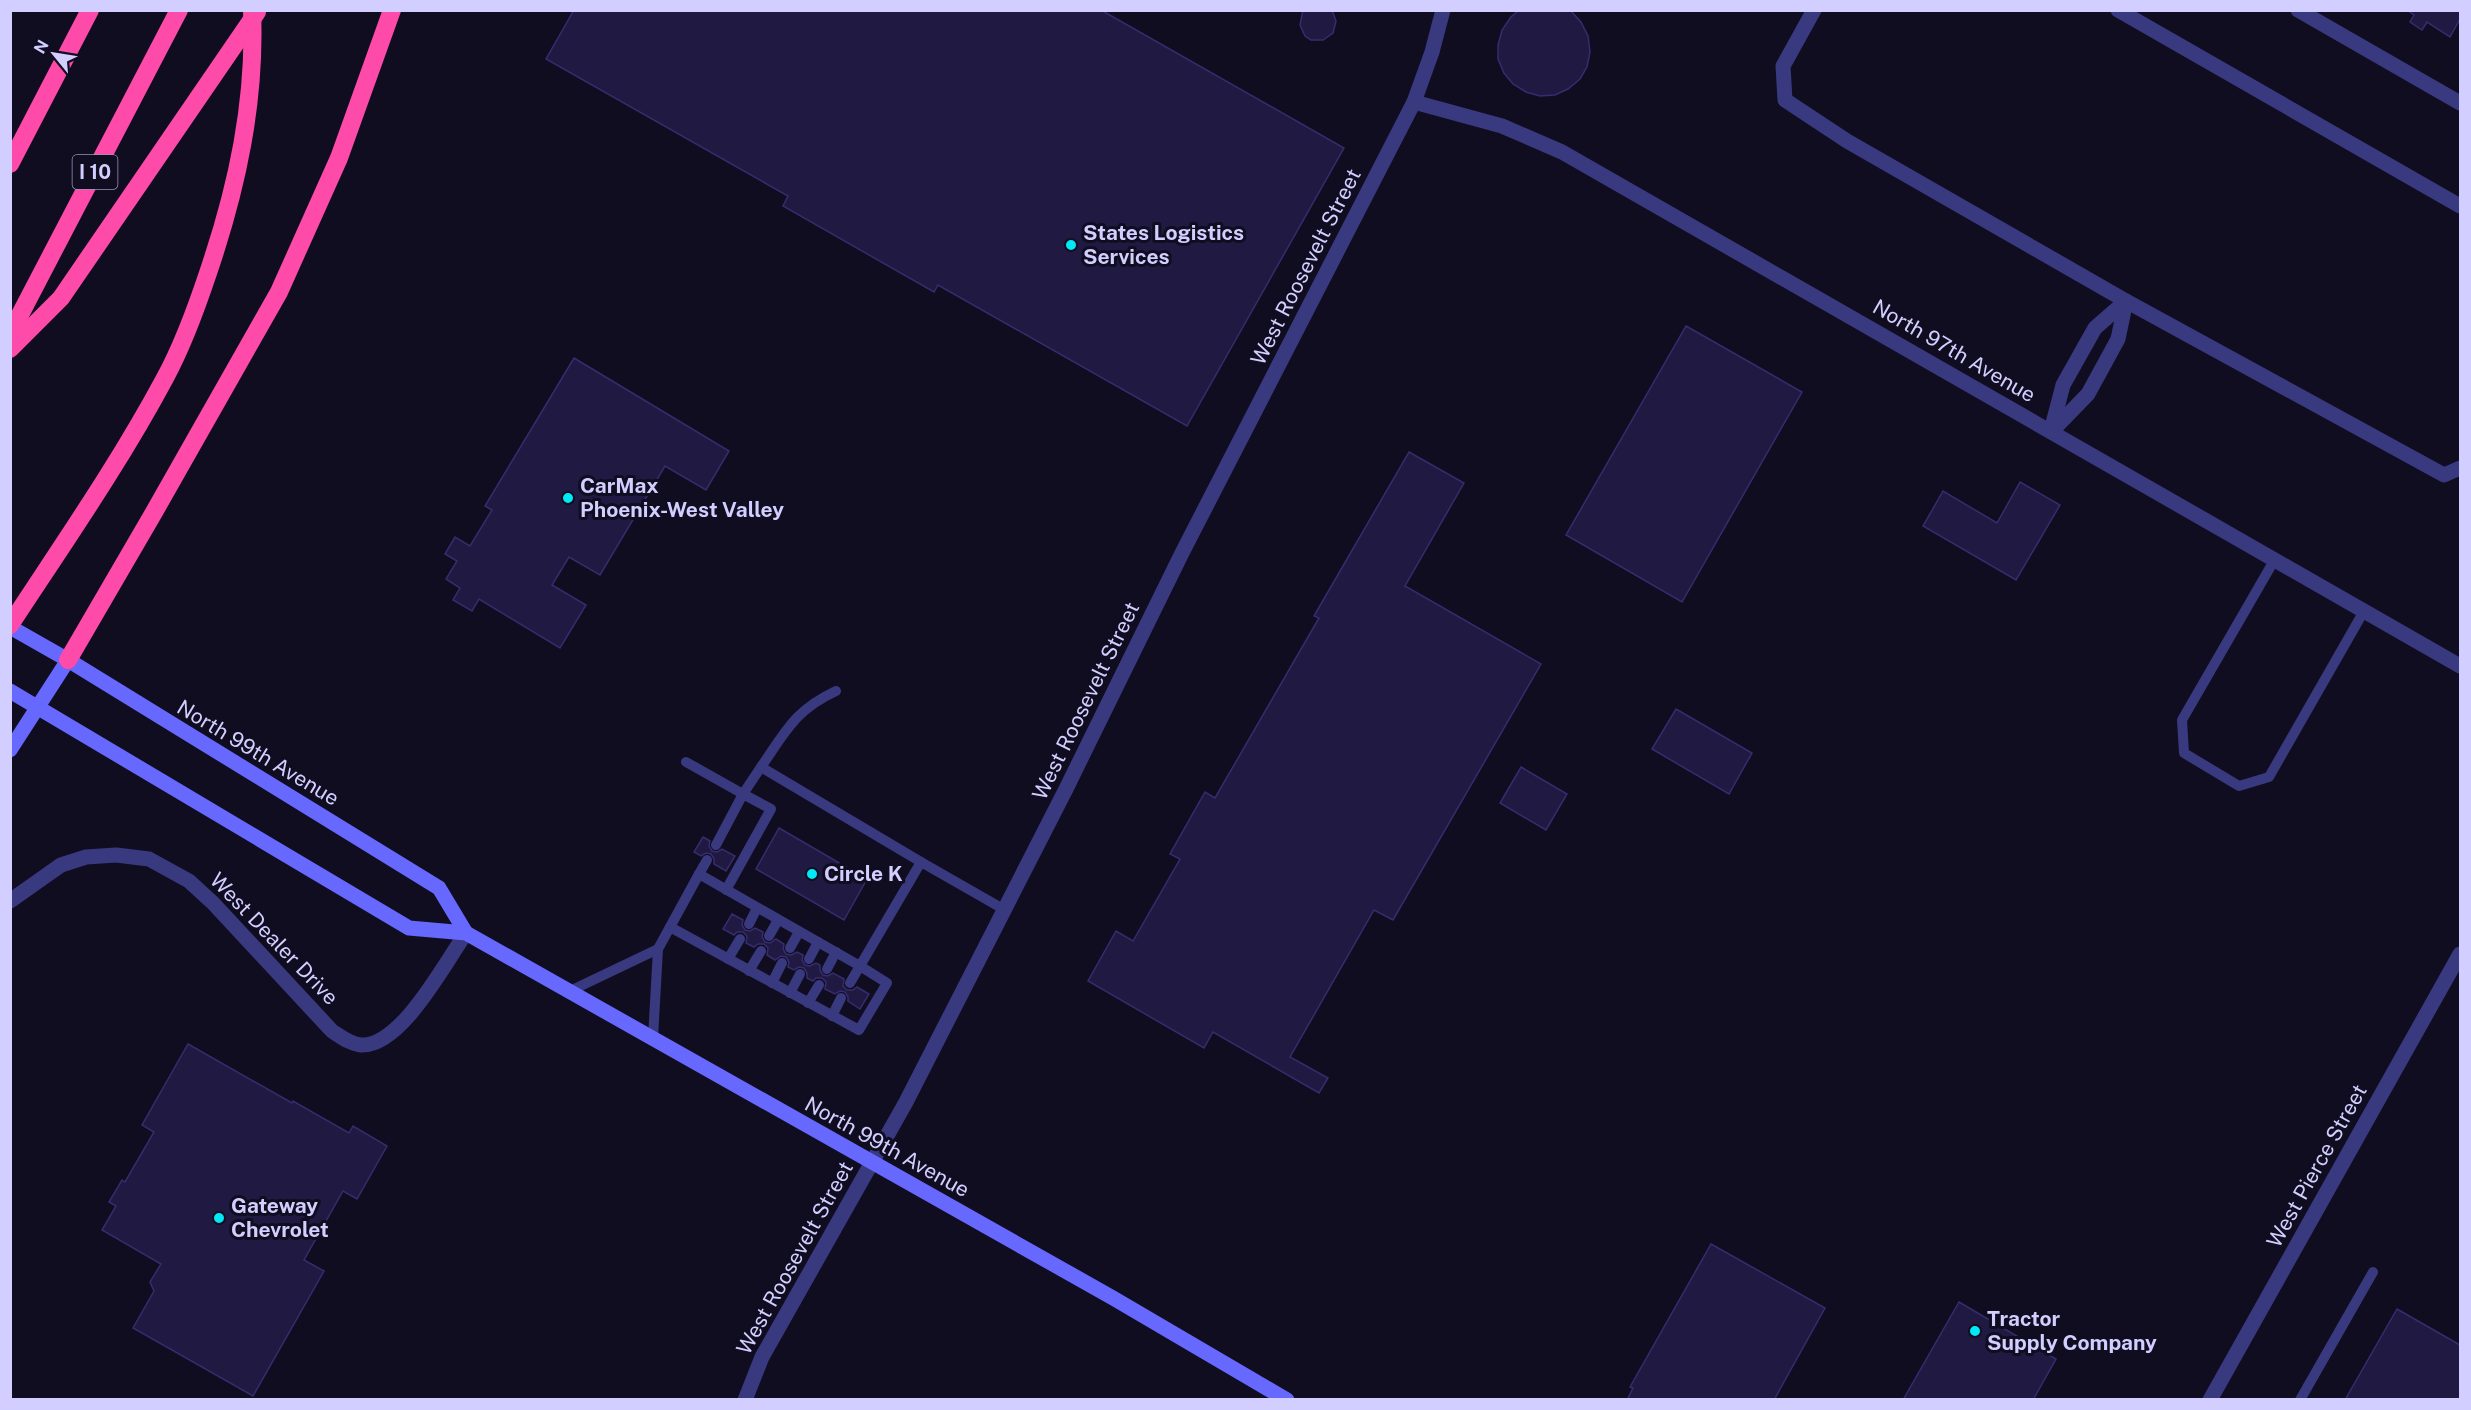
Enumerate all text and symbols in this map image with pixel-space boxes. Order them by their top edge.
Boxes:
north arrow [24,24,84,84]
text: N [30,37,53,57]
road number: I 10 [72,155,118,189]
street label: West Roosevelt Street [1245,164,1366,369]
place label: States Logistics Services [1083,220,1244,269]
marker: States Logistics Services [1064,238,1078,252]
street label: North 97th Avenue [1868,294,2040,407]
place label: CarMax Phoenix-West Valley [580,473,784,522]
marker: CarMax Phoenix-West Valley [561,491,575,505]
street label: West Roosevelt Street [1027,598,1144,804]
street label: North 99th Avenue [173,694,344,811]
place label: Circle K [824,861,903,886]
street label: West Dealer Drive [205,867,344,1010]
marker: Circle K [805,867,819,881]
street label: West Pierce Street [2261,1080,2372,1252]
street label: North 99th Avenue [801,1091,974,1202]
street label: West Roosevelt Street [731,1157,858,1359]
place label: Gateway Chevrolet [231,1193,329,1242]
marker: Gateway Chevrolet [212,1211,226,1225]
place label: Tractor Supply Company [1987,1306,2157,1355]
marker: Tractor Supply Company [1968,1324,1982,1338]

